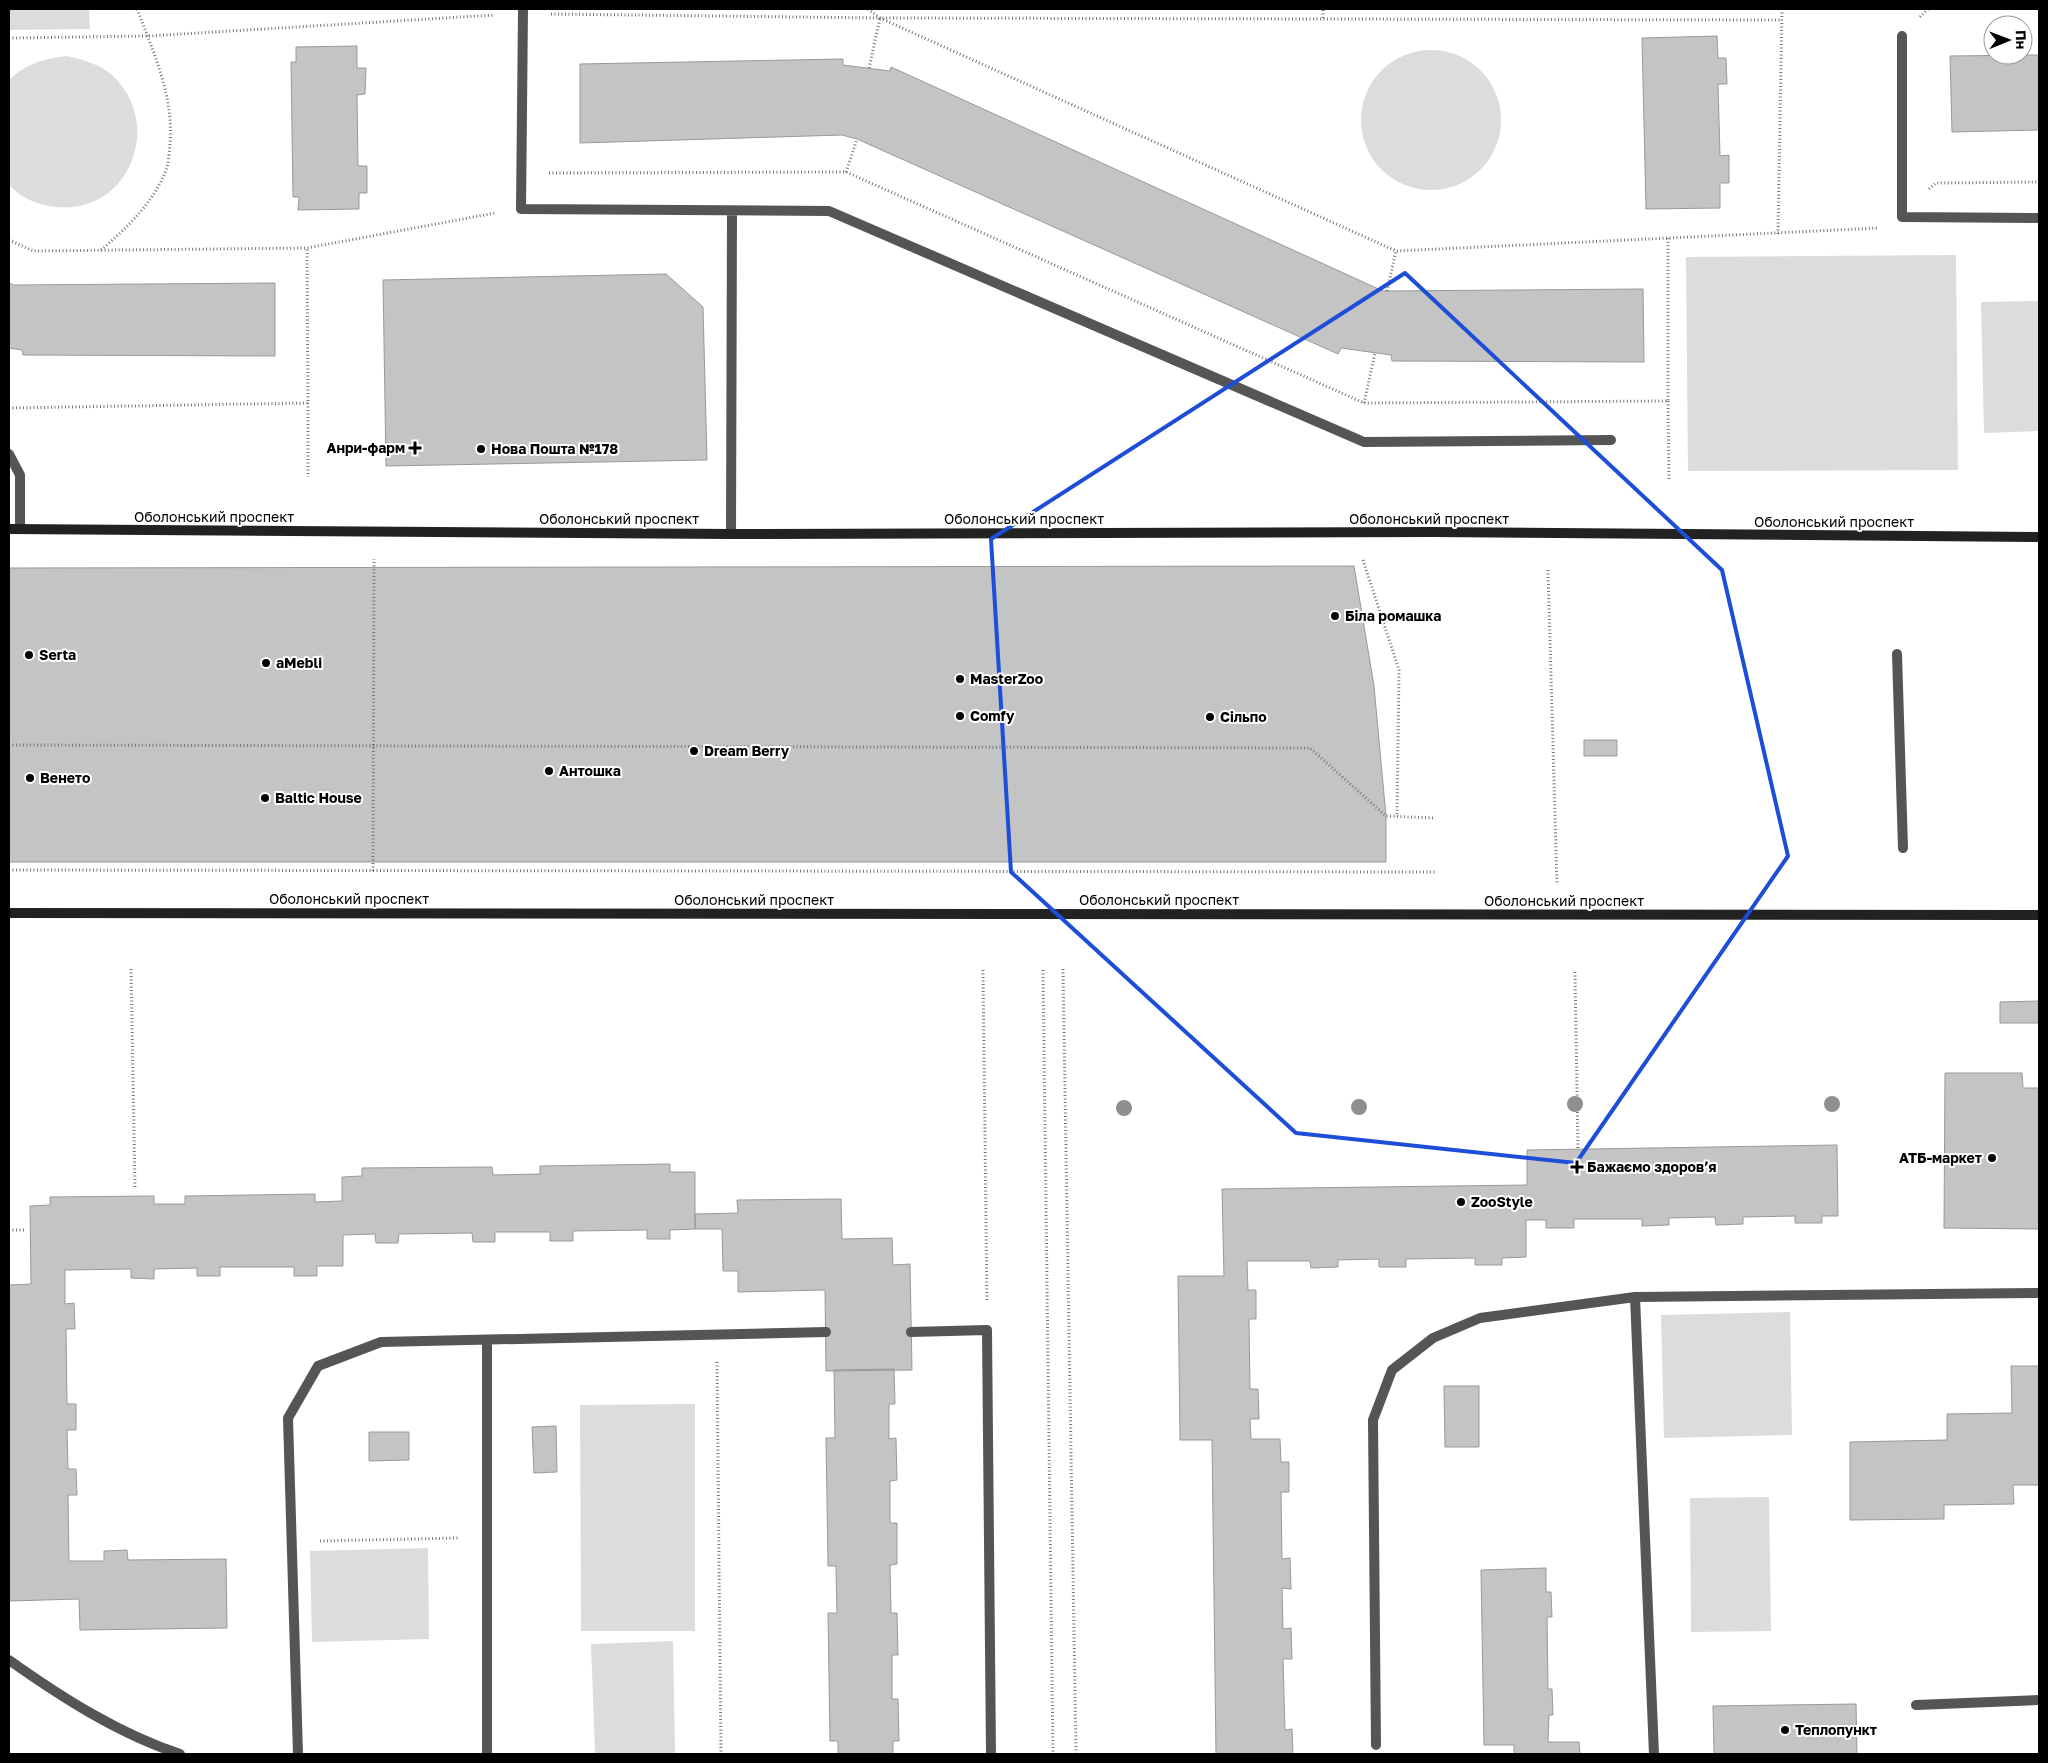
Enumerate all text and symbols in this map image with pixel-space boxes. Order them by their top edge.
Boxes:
north arrow [1983,15,2033,65]
text: Пн [2013,30,2030,49]
place label: Анри-фарм [326,439,405,456]
place label: Нова Пошта №178 [491,440,618,457]
marker: Анри-фарм [409,442,421,454]
marker: Нова Пошта №178 [475,443,487,455]
street label: Оболонський проспект [134,508,294,525]
street label: Оболонський проспект [539,510,699,527]
street label: Оболонський проспект [944,510,1104,527]
street label: Оболонський проспект [1349,510,1509,527]
street label: Оболонський проспект [1754,513,1914,530]
place label: Біла ромашка [1345,607,1441,624]
marker: Біла ромашка [1329,610,1341,622]
place label: Serta [39,646,76,663]
marker: Serta [23,649,35,661]
place label: aMebli [276,654,322,671]
marker: aMebli [260,657,272,669]
place label: MasterZoo [970,670,1043,687]
marker: MasterZoo [954,673,966,685]
place label: Comfy [970,707,1015,724]
place label: Сільпо [1220,708,1267,725]
marker: Comfy [954,710,966,722]
marker: Сільпо [1204,711,1216,723]
place label: Dream Berry [704,742,790,759]
marker: Dream Berry [688,745,700,757]
place label: Антошка [559,762,621,779]
marker: Антошка [543,765,555,777]
place label: Венето [40,769,90,786]
marker: Венето [24,772,36,784]
place label: Baltic House [275,789,362,806]
marker: Baltic House [259,792,271,804]
street label: Оболонський проспект [269,890,429,907]
street label: Оболонський проспект [674,891,834,908]
street label: Оболонський проспект [1079,891,1239,908]
street label: Оболонський проспект [1484,892,1644,909]
place label: АТБ-маркет [1899,1149,1982,1166]
marker: АТБ-маркет [1986,1152,1998,1164]
place label: Бажаємо здоровʼя [1587,1158,1716,1175]
marker: Бажаємо здоровʼя [1571,1161,1583,1173]
place label: ZooStyle [1471,1193,1533,1210]
marker: ZooStyle [1455,1196,1467,1208]
place label: Теплопункт [1795,1721,1877,1738]
marker: Теплопункт [1779,1724,1791,1736]

